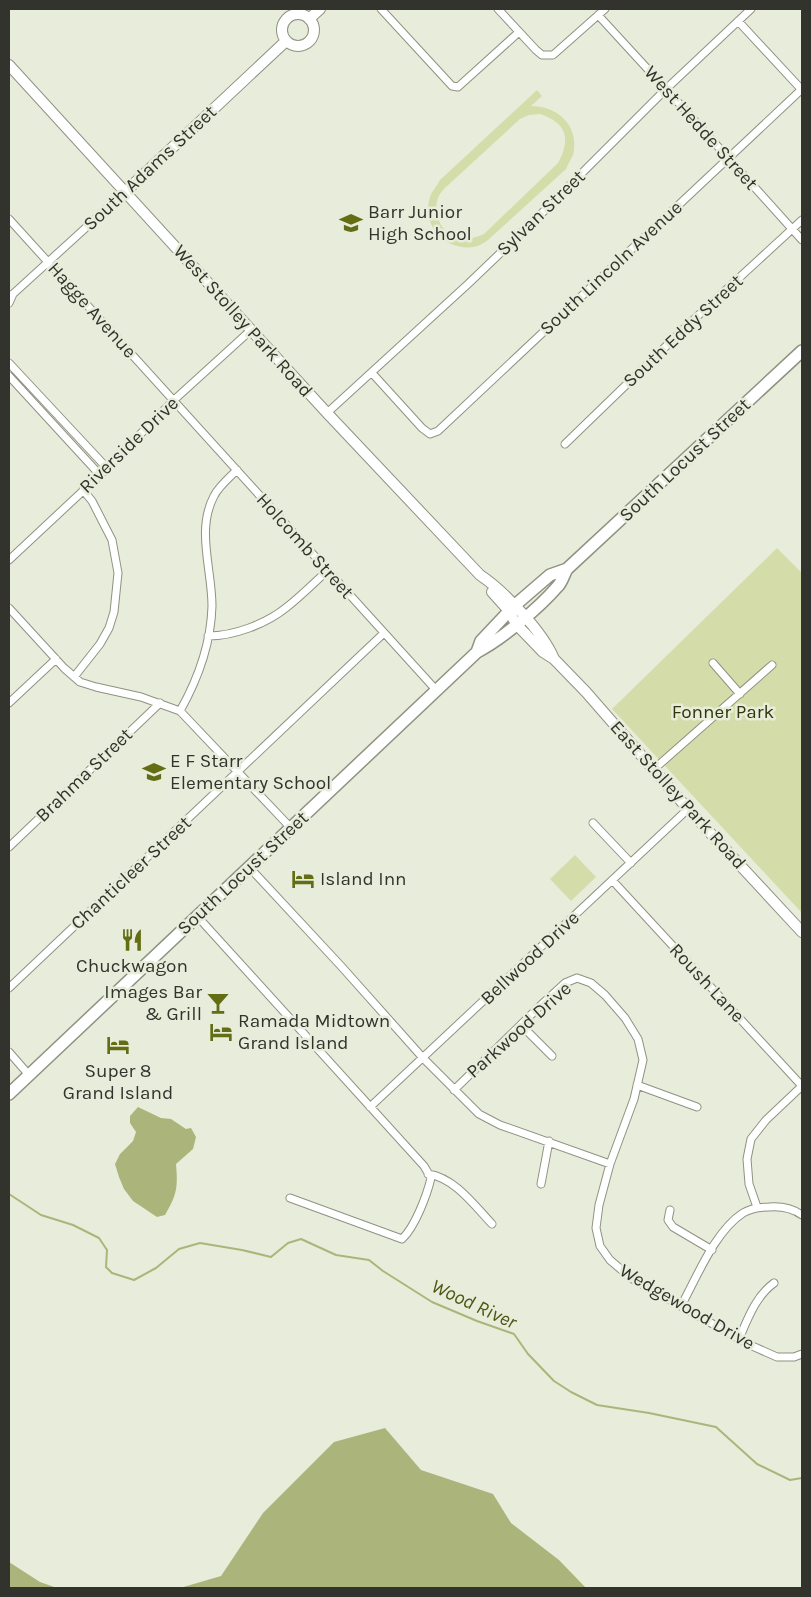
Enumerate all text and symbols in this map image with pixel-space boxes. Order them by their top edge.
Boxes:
street label: West Hedde Street [640,61,762,195]
street label: South Adams Street [79,101,221,235]
street label: Sylvan Street [492,166,590,260]
street label: South Lincoln Avenue [535,196,687,340]
place label: Barr Junior High School [368,201,472,245]
school or university icon: Barr Junior High School [338,210,364,236]
street label: West Stolley Park Road [169,240,317,402]
street label: Hagge Avenue [43,258,141,362]
street label: South Eddy Street [619,270,747,392]
street label: Riverside Drive [75,392,183,498]
street label: South Locust Street [615,394,755,526]
street label: Holcomb Street [252,489,358,603]
park label: Fonner Park [672,701,775,723]
street label: East Stolley Park Road [605,716,751,874]
street label: Brahma Street [31,723,137,827]
place label: E F Starr Elementary School [170,750,331,794]
school or university icon: E F Starr Elementary School [141,759,167,785]
street label: South Locust Street [173,807,313,939]
street label: Chanticleer Street [66,812,196,934]
hotel icon: Island Inn [290,866,316,892]
place label: Island Inn [320,868,407,890]
street label: Bellwood Drive [476,907,584,1009]
restaurant icon: Chuckwagon [119,927,145,953]
street label: Roush Lane [665,939,749,1027]
place label: Chuckwagon [76,955,188,977]
street label: Parkwood Drive [462,977,576,1083]
place label: Images Bar & Grill [104,981,202,1025]
bar icon: Images Bar & Grill [205,990,231,1016]
place label: Ramada Midtown Grand Island [238,1010,390,1054]
hotel icon: Ramada Midtown Grand Island [208,1019,234,1045]
hotel icon: Super 8 Grand Island [105,1032,131,1058]
place label: Super 8 Grand Island [63,1060,173,1104]
street label: Wedgewood Drive [615,1259,759,1355]
water label: Wood River [428,1274,521,1334]

